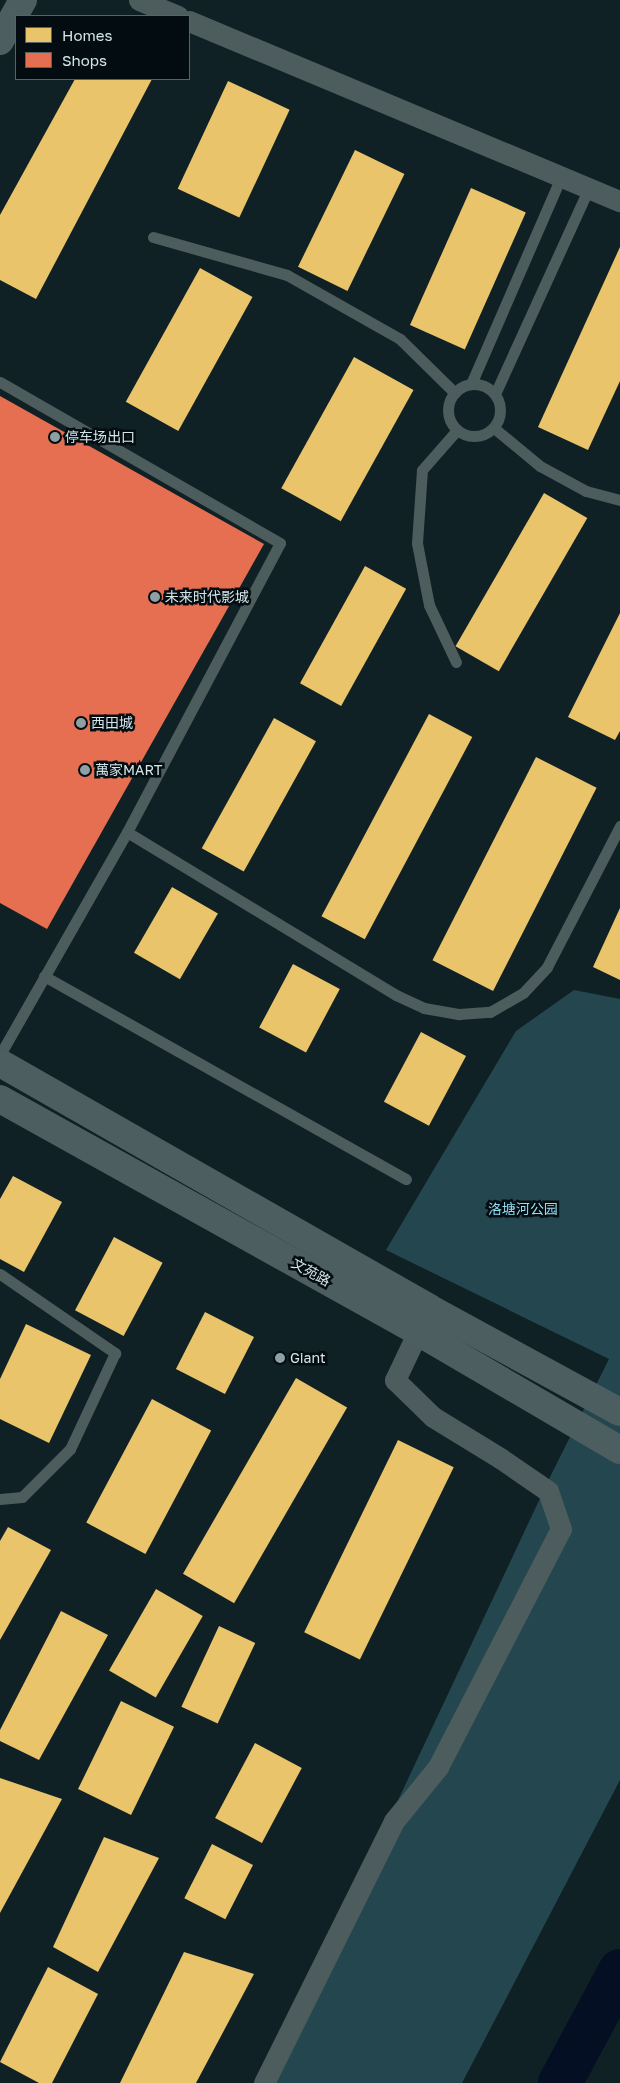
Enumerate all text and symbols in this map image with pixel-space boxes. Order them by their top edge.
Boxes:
legend [15,15,190,80]
text: Homes [62,26,112,44]
text: Shops [62,51,107,69]
place label: 停车场出口 [65,429,135,445]
marker: 停车场出口 [49,431,61,443]
place label: 未来时代影城 [165,589,249,605]
marker: 未来时代影城 [149,591,161,603]
place label: 西田城 [91,715,133,731]
marker: 西田城 [75,717,87,729]
place label: 萬家MART [95,762,162,778]
marker: 萬家MART [79,764,91,776]
park label: 洛塘河公园 [488,1201,558,1217]
street label: 文苑路 [289,1254,333,1290]
place label: Giant [290,1350,326,1366]
marker: Giant [274,1352,286,1364]

